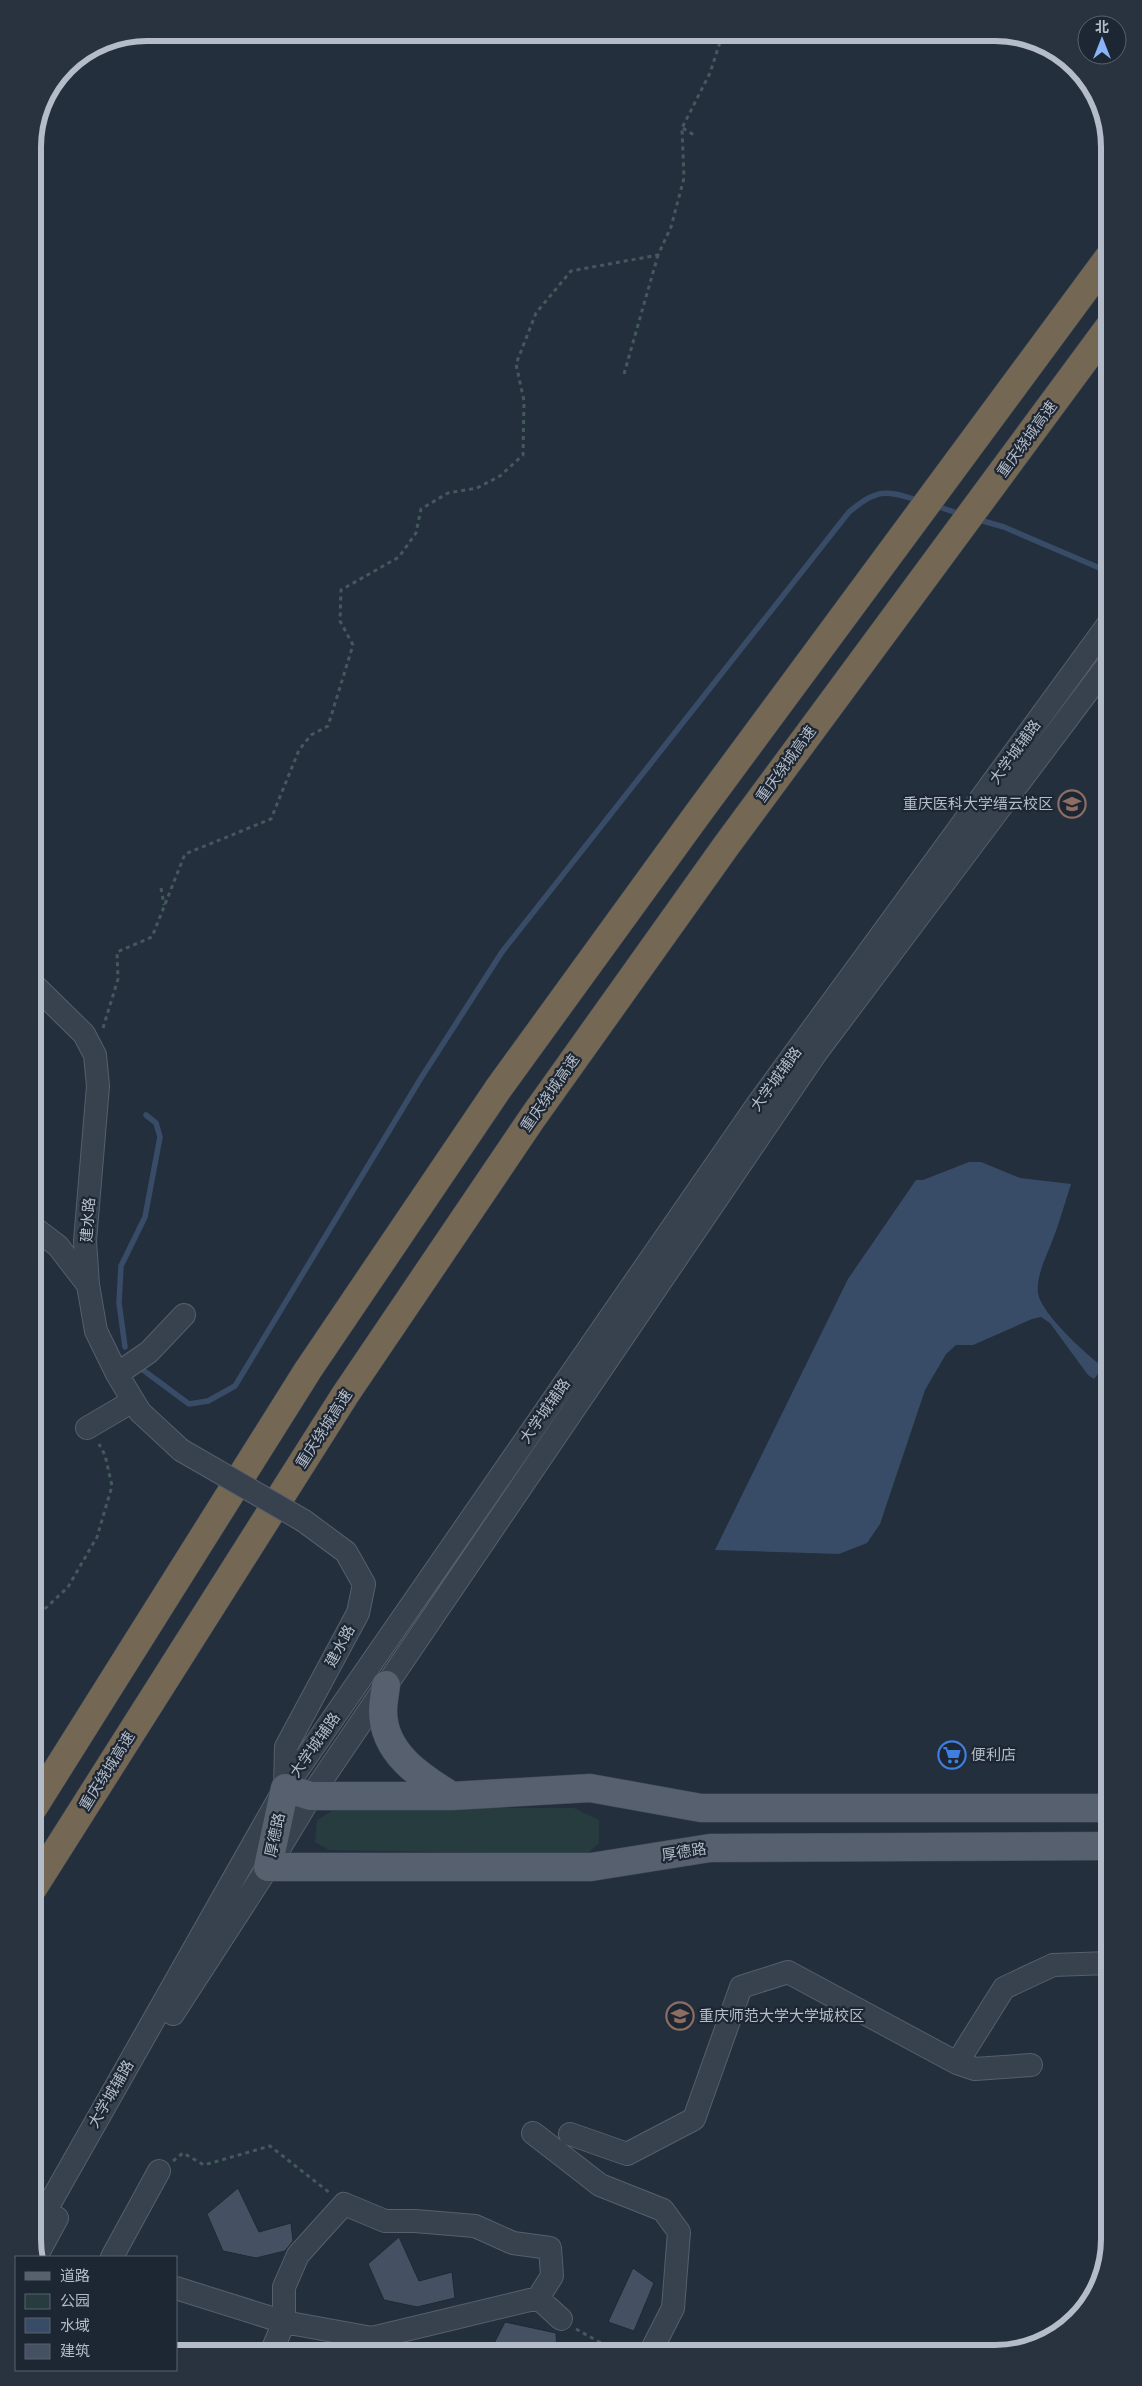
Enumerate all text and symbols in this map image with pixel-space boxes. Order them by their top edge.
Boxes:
north arrow [1077,15,1127,65]
text: 北 [1095,19,1109,36]
street label: 重庆绕城高速 [993,397,1062,481]
street label: 大学城辅路 [986,716,1045,788]
street label: 重庆绕城高速 [752,722,821,806]
school or university icon: 重庆医科大学缙云校区 [1057,789,1087,819]
place label: 重庆医科大学缙云校区 [903,795,1053,814]
street label: 大学城辅路 [747,1043,806,1115]
street label: 重庆绕城高速 [517,1051,584,1136]
street label: 建水路 [77,1197,100,1243]
street label: 大学城辅路 [516,1375,575,1447]
street label: 重庆绕城高速 [292,1386,357,1472]
street label: 建水路 [321,1622,359,1671]
street label: 大学城辅路 [286,1709,345,1781]
street label: 重庆绕城高速 [76,1728,139,1814]
supermarket icon: 便利店 [937,1740,967,1770]
place label: 便利店 [971,1746,1016,1765]
street label: 厚德路 [262,1811,289,1859]
street label: 厚德路 [660,1840,708,1865]
school or university icon: 重庆师范大学大学城校区 [665,2001,695,2031]
place label: 重庆师范大学大学城校区 [699,2007,864,2026]
street label: 大学城辅路 [84,2057,138,2131]
legend [15,2256,178,2371]
text: 道路 [60,2267,90,2286]
text: 公园 [60,2292,90,2311]
text: 水域 [60,2317,90,2336]
text: 建筑 [60,2342,90,2361]

